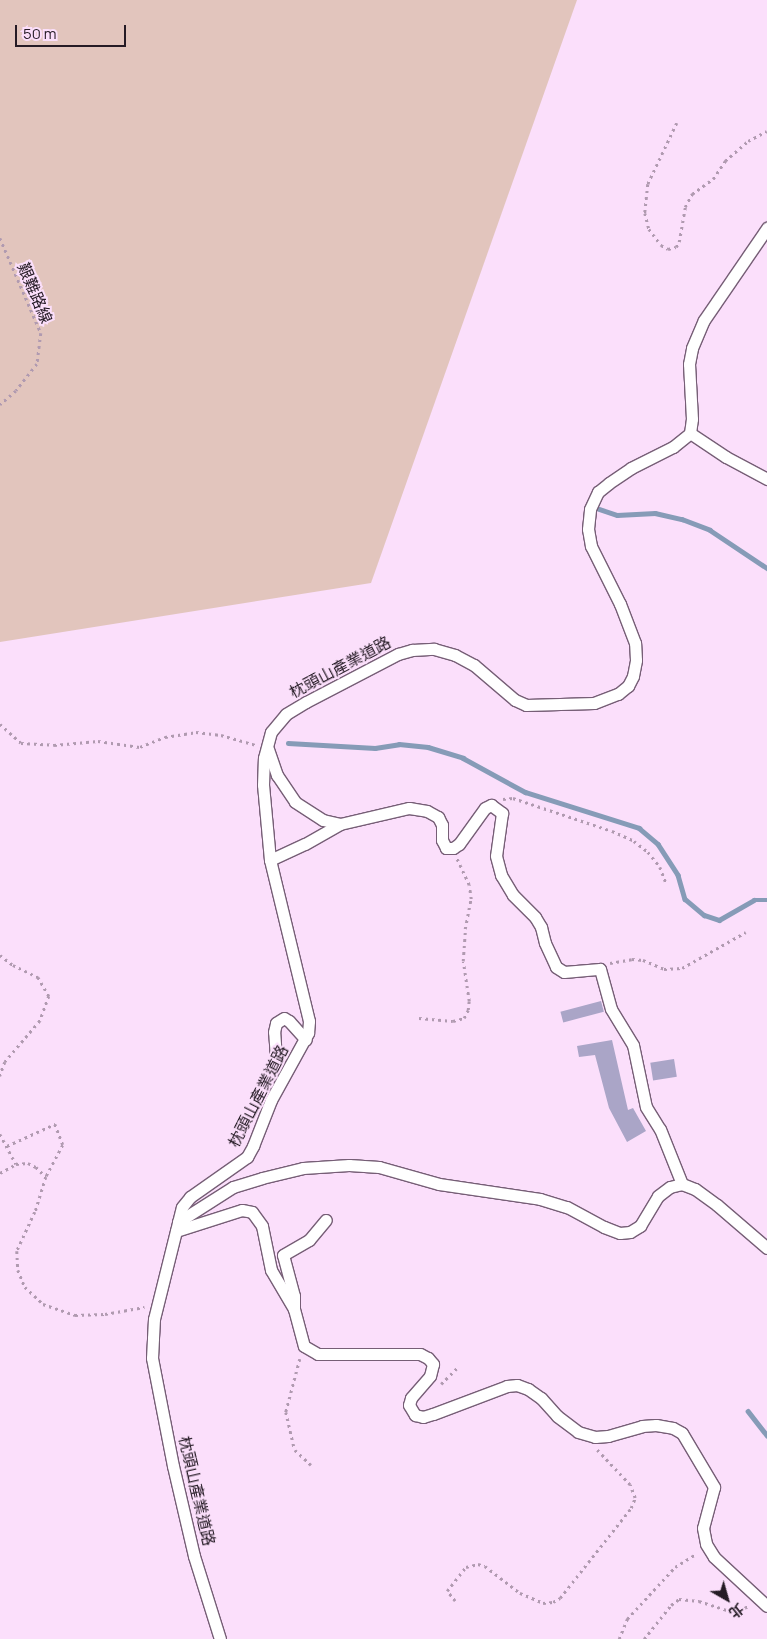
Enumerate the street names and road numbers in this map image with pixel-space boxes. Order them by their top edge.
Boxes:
street label: 艱難路線 [14,260,56,326]
street label: 枕頭山產業道路 [286,632,394,702]
street label: 枕頭山產業道路 [224,1042,292,1150]
street label: 枕頭山產業道路 [175,1434,219,1548]

